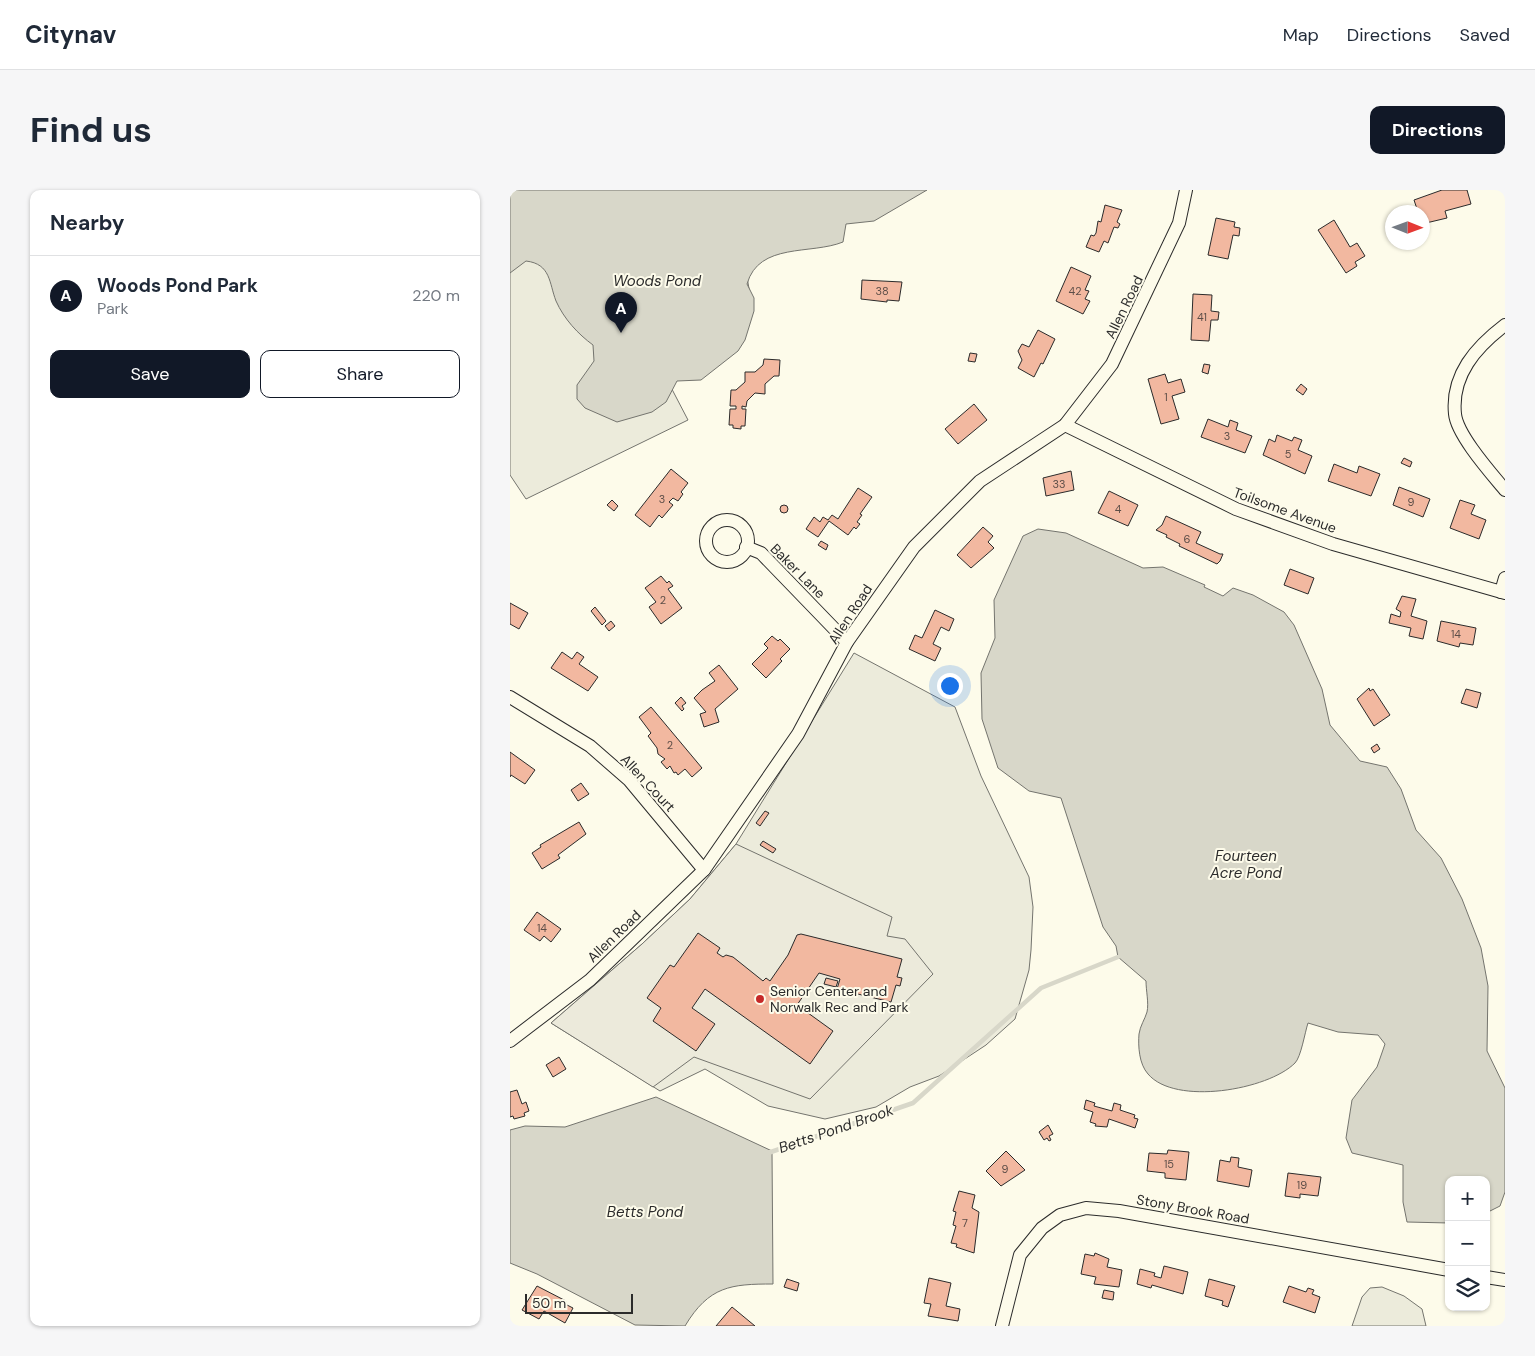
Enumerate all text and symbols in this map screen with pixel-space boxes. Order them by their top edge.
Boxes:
text: Citynav [25,19,116,50]
text: Map [1283,23,1319,47]
text: Directions [1347,23,1432,47]
text: Saved [1460,23,1510,47]
button: Directions [1370,106,1505,154]
text: Find us [30,107,152,153]
north arrow [1385,205,1430,250]
text: Nearby [50,209,124,237]
water label: Woods Pond [613,271,702,291]
text: Woods Pond Park [97,273,258,298]
street label: Allen Road [1101,273,1147,341]
house number: 38 [875,284,889,298]
house number: 42 [1068,284,1082,298]
text: A [60,285,72,306]
text: 220 m [412,285,460,306]
pin: A [605,292,637,333]
text: Park [97,298,129,319]
house number: 41 [1197,310,1207,324]
button: Save [50,350,250,398]
button: Share [260,350,460,398]
house number: 1 [1164,390,1168,404]
house number: 3 [1224,429,1230,443]
house number: 5 [1285,447,1292,461]
house number: 33 [1052,477,1066,491]
street label: Toilsome Avenue [1231,483,1339,537]
house number: 3 [659,492,665,506]
house number: 9 [1408,495,1415,509]
house number: 4 [1115,502,1122,516]
house number: 6 [1184,532,1191,546]
street label: Baker Lane [767,540,829,602]
street label: Allen Road [824,581,876,647]
house number: 2 [660,593,666,607]
house number: 14 [1451,627,1461,641]
your location [937,673,963,699]
house number: 2 [667,738,673,752]
street label: Allen Court [617,750,679,816]
water label: Fourteen Acre Pond [1209,846,1283,883]
street label: Allen Road [583,906,645,966]
house number: 14 [537,921,547,935]
place label: Senior Center and Norwalk Rec and Park [770,982,909,1016]
marker: Senior Center and Norwalk Rec and Park [754,993,766,1005]
water label: Betts Pond Brook [776,1100,896,1158]
house number: 15 [1164,1157,1174,1171]
house number: 9 [1002,1162,1009,1176]
map controls [1445,1176,1490,1311]
button: + [1445,1176,1490,1221]
house number: 19 [1297,1178,1307,1192]
street label: Stony Brook Road [1135,1190,1251,1228]
water label: Betts Pond [607,1202,684,1222]
house number: 7 [962,1216,968,1230]
button: − [1445,1221,1490,1266]
button: layers [1445,1266,1490,1311]
scale bar [525,1291,632,1314]
text: 50 m [532,1294,566,1312]

